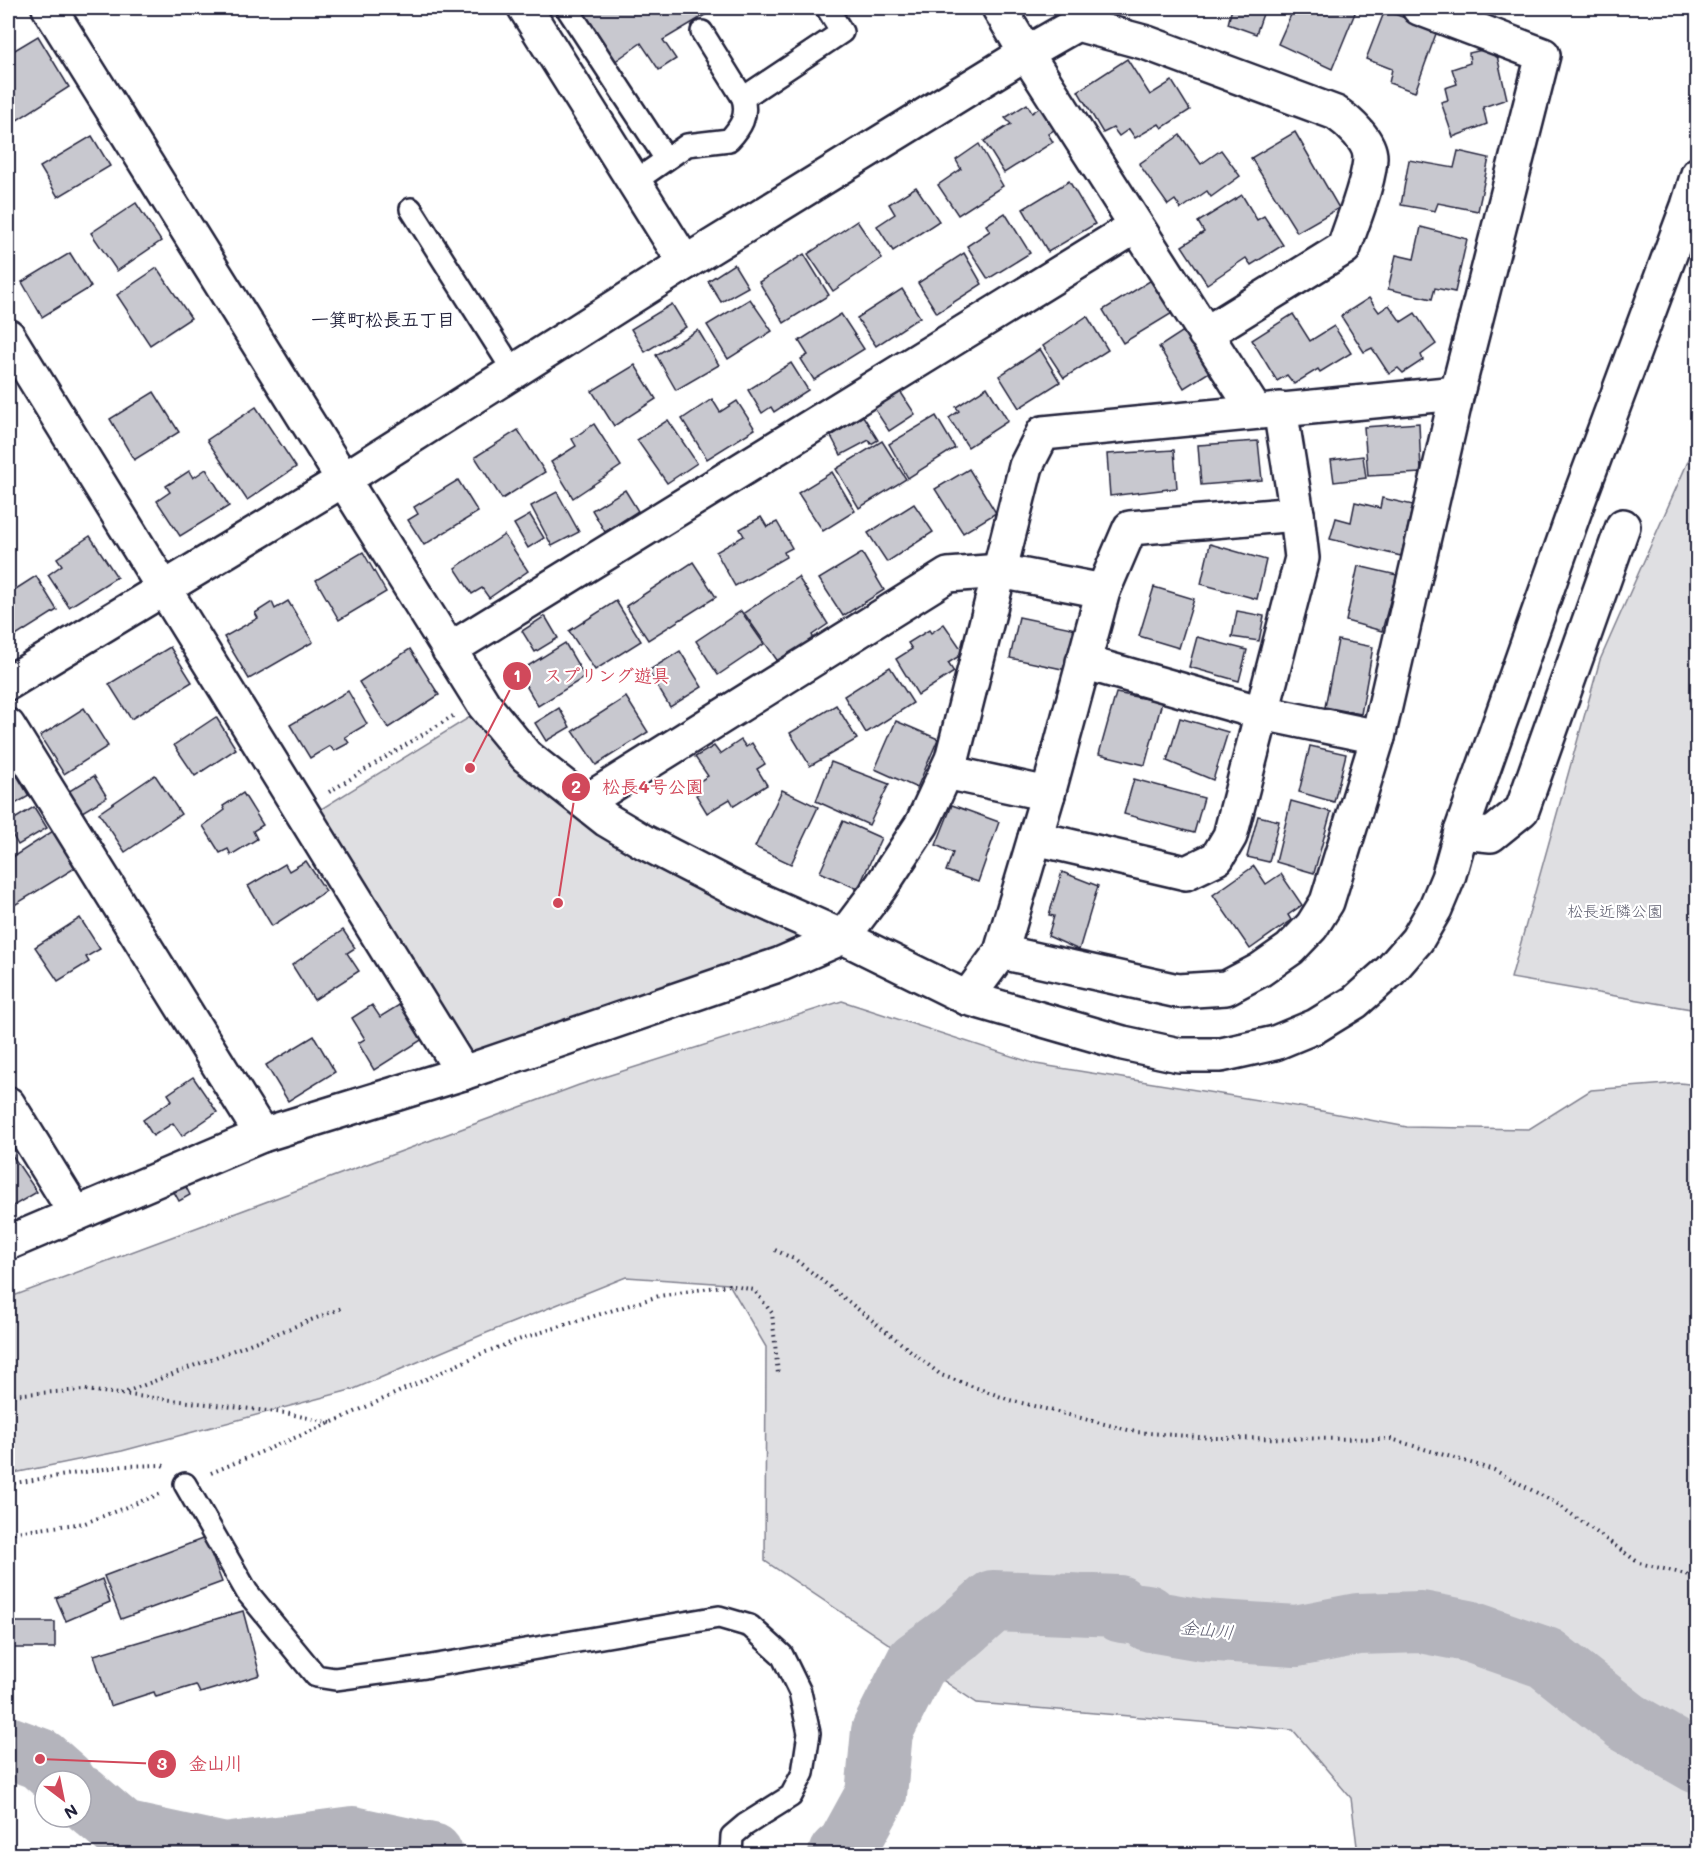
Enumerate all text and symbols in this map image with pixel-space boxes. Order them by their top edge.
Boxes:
district label: 一箕町松長五丁目 [311,307,455,331]
callout: スプリング遊具 [502,658,682,694]
text: 1 [513,663,521,687]
text: スプリング遊具 [544,663,670,687]
callout: 松長4号公園 [561,769,716,805]
text: 2 [571,774,581,798]
text: 松長4号公園 [602,774,704,798]
park label: 松長近隣公園 [1567,900,1663,921]
water label: 金山川 [1179,1614,1235,1644]
callout: 金山川 [147,1746,255,1782]
text: 3 [157,1751,168,1775]
text: 金山川 [189,1751,243,1775]
north arrow [33,1769,93,1829]
text: N [60,1800,82,1824]

